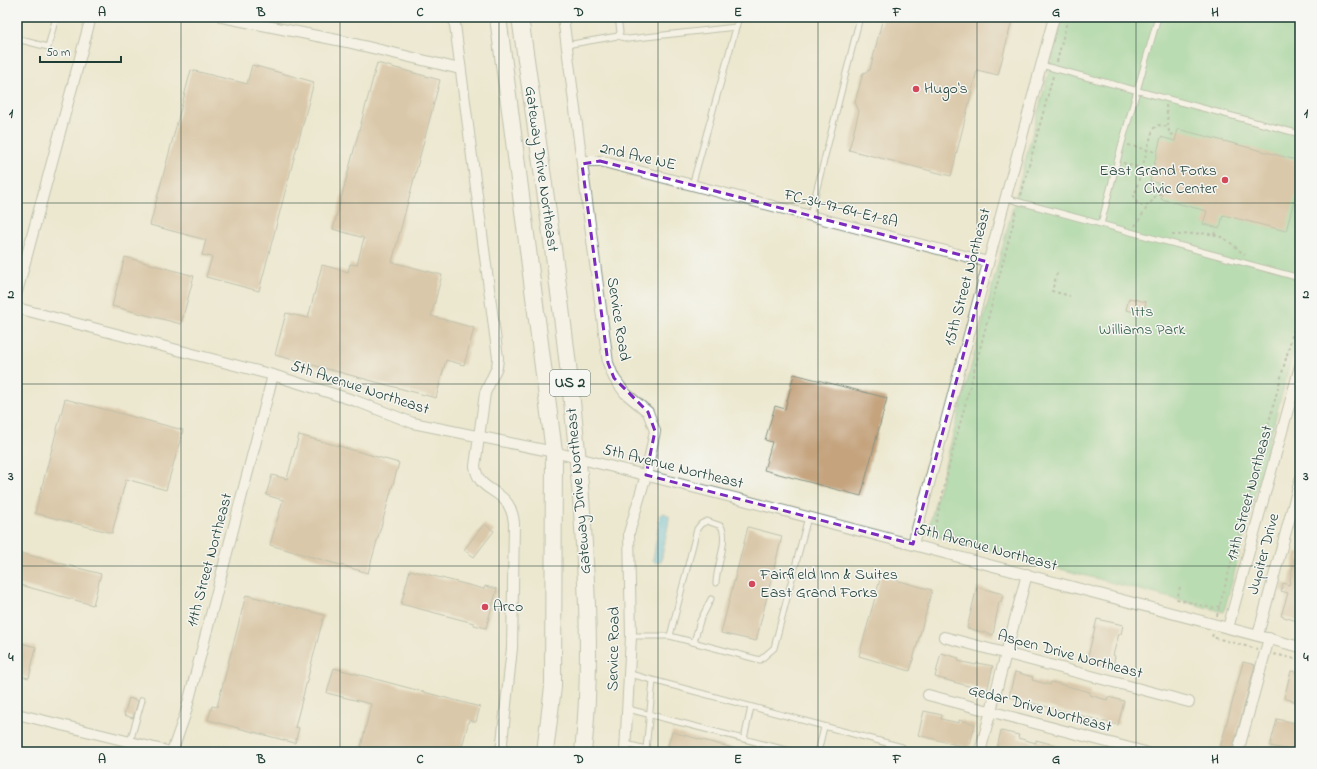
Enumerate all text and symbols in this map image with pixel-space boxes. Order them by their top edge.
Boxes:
text: A [98,3,106,22]
text: B [256,3,266,22]
text: C [416,3,424,22]
text: D [573,3,584,22]
text: E [734,3,742,22]
text: F [892,3,902,22]
text: G [1052,3,1060,22]
text: H [1211,3,1219,22]
scale bar [40,38,121,64]
text: 50 m [46,44,70,62]
place label: Hugo's [924,77,968,101]
marker: Hugo's [911,84,921,94]
street label: Gateway Drive Northeast [517,85,565,254]
text: 1 [9,104,14,123]
text: 1 [1304,104,1309,123]
street label: 2nd Ave NE [598,137,678,177]
place label: East Grand Forks Civic Center [1099,159,1217,201]
marker: East Grand Forks Civic Center [1220,175,1230,185]
street label: FC-34-97-64-E1-8A [780,183,901,235]
street label: 15th Street Northeast [938,205,998,349]
street label: Service Road [600,275,636,363]
text: 2 [7,285,15,304]
text: 2 [1302,285,1310,304]
park label: Itts Williams Park [1099,300,1186,342]
street label: 5th Avenue Northeast [288,354,433,422]
road number: US 2 [550,370,590,396]
street label: Gateway Drive Northeast [560,406,598,575]
street label: 17th Street Northeast [1220,422,1280,563]
street label: 5th Avenue Northeast [600,438,747,496]
text: 3 [7,467,14,486]
text: 3 [1302,467,1309,486]
street label: 11th Street Northeast [181,490,240,630]
street label: Jupiter Drive [1242,510,1287,597]
street label: 5th Avenue Northeast [914,518,1060,578]
place label: Fairfield Inn & Suites East Grand Forks [759,563,898,605]
marker: Fairfield Inn & Suites East Grand Forks [747,579,757,589]
place label: Arco [493,595,523,619]
marker: Arco [480,602,490,612]
street label: Service Road [601,607,627,691]
street label: Aspen Drive Northeast [995,624,1146,686]
text: 4 [7,648,14,667]
text: 4 [1302,648,1309,667]
street label: Gedar Drive Northeast [966,678,1115,740]
text: A [98,750,106,769]
text: B [256,750,266,769]
text: C [416,750,424,769]
text: D [573,750,584,769]
text: E [734,750,742,769]
text: F [892,750,902,769]
text: G [1052,750,1060,769]
text: H [1211,750,1219,769]

